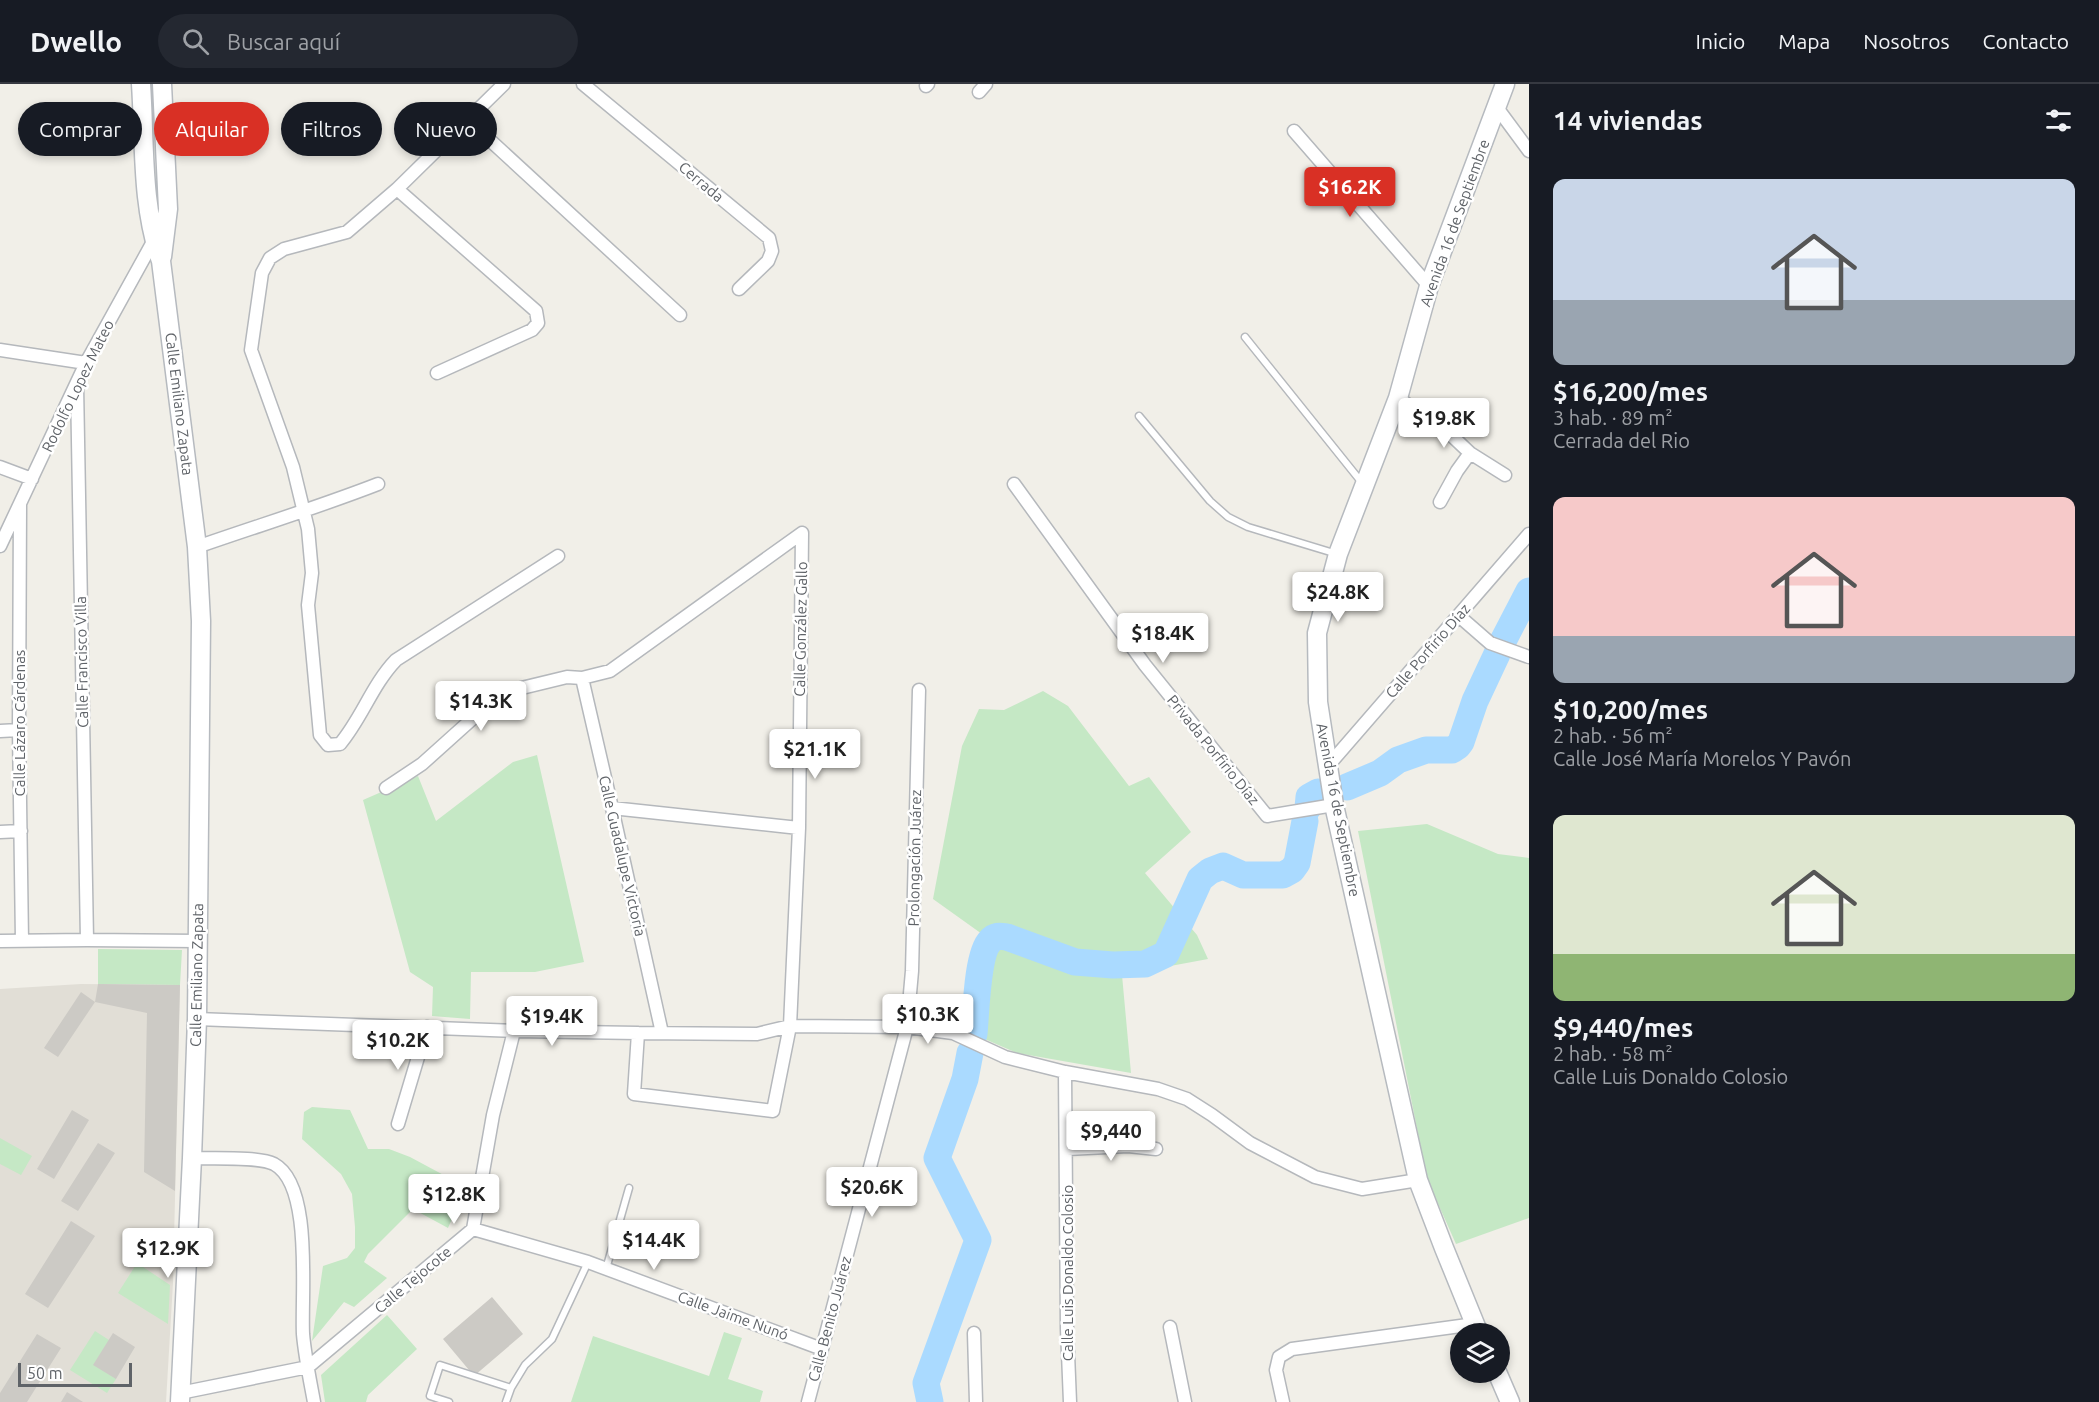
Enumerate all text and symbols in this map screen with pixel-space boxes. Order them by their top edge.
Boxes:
search box [158,14,578,68]
icon: search [179,25,212,58]
text: Dwello [30,26,122,57]
text: Buscar aquí [227,29,340,54]
text: Inicio [1696,29,1745,53]
text: Mapa [1778,29,1830,53]
text: Nosotros [1863,29,1950,53]
text: Contacto [1983,29,2069,53]
chip: Comprar [18,102,142,156]
chip: Alquilar [154,102,269,156]
chip: Filtros [281,102,382,156]
chip: Nuevo [394,102,497,156]
icon: filters [2042,104,2075,137]
text: 14 viviendas [1553,106,1703,135]
street label: Avenida 16 de Septiembre [1416,137,1493,309]
street label: Cerrada [676,158,727,205]
pin: $16.2K [1301,167,1399,218]
text: $16.2K [1318,175,1382,198]
icon: home [1760,218,1868,326]
street label: Rodolfo Lopez Mateo [38,317,117,455]
street label: Calle Emiliano Zapata [162,332,197,476]
text: $16,200/mes [1553,377,1708,406]
pin: $19.8K [1395,398,1493,449]
text: $19.8K [1412,406,1476,429]
text: 3 hab. · 89 m² [1553,406,1673,429]
text: Cerrada del Rio [1553,429,1690,452]
icon: home [1760,536,1868,644]
street label: Calle González Gallo [791,561,810,697]
pin: $24.8K [1289,572,1387,623]
text: $24.8K [1306,580,1370,603]
street label: Calle Francisco Villa [72,596,91,728]
street label: Calle Porfirio Díaz [1382,600,1473,701]
pin: $18.4K [1114,613,1212,664]
text: $18.4K [1131,621,1195,644]
street label: Calle Lázaro Cárdenas [11,650,28,796]
pin: $14.3K [432,681,530,732]
text: $14.3K [449,689,513,712]
street label: Privada Porfirio Díaz [1164,691,1263,808]
text: $10,200/mes [1553,695,1708,724]
street label: Avenida 16 de Septiembre [1313,722,1364,898]
text: 2 hab. · 56 m² [1553,724,1673,747]
pin: $21.1K [766,729,864,780]
text: $21.1K [783,737,847,760]
text: Calle José María Morelos Y Pavón [1553,747,1851,770]
street label: Calle Guadalupe Victoria [596,774,649,938]
street label: Prolongación Juárez [905,789,924,927]
icon: home [1760,854,1868,962]
street label: Calle Emiliano Zapata [187,903,206,1047]
pin: $10.3K [879,994,977,1045]
pin: $19.4K [503,996,601,1047]
text: $10.3K [896,1002,960,1025]
text: $19.4K [520,1004,584,1027]
text: $9,440/mes [1553,1013,1693,1042]
pin: $10.2K [349,1020,447,1071]
text: $10.2K [366,1028,430,1051]
text: 2 hab. · 58 m² [1553,1042,1673,1065]
text: Calle Luis Donaldo Colosio [1553,1065,1788,1088]
pin: $9,440 [1062,1111,1160,1162]
text: $9,440 [1080,1119,1142,1142]
pin: $20.6K [823,1167,921,1218]
pin: $12.8K [405,1174,503,1225]
text: $20.6K [840,1175,904,1198]
text: $12.8K [422,1182,486,1205]
street label: Calle Luis Donaldo Colosio [1059,1185,1076,1361]
pin: $14.4K [605,1220,703,1271]
pin: $12.9K [119,1228,217,1279]
text: $14.4K [622,1228,686,1251]
text: $12.9K [136,1236,200,1259]
street label: Calle Tejocote [371,1243,454,1317]
street label: Calle Benito Juárez [805,1254,854,1383]
street label: Calle Jaime Nunó [676,1288,791,1343]
map controls [1450,1323,1510,1383]
button: layers [1450,1323,1510,1383]
scale bar [18,1360,132,1388]
text: 50 m [27,1364,63,1382]

